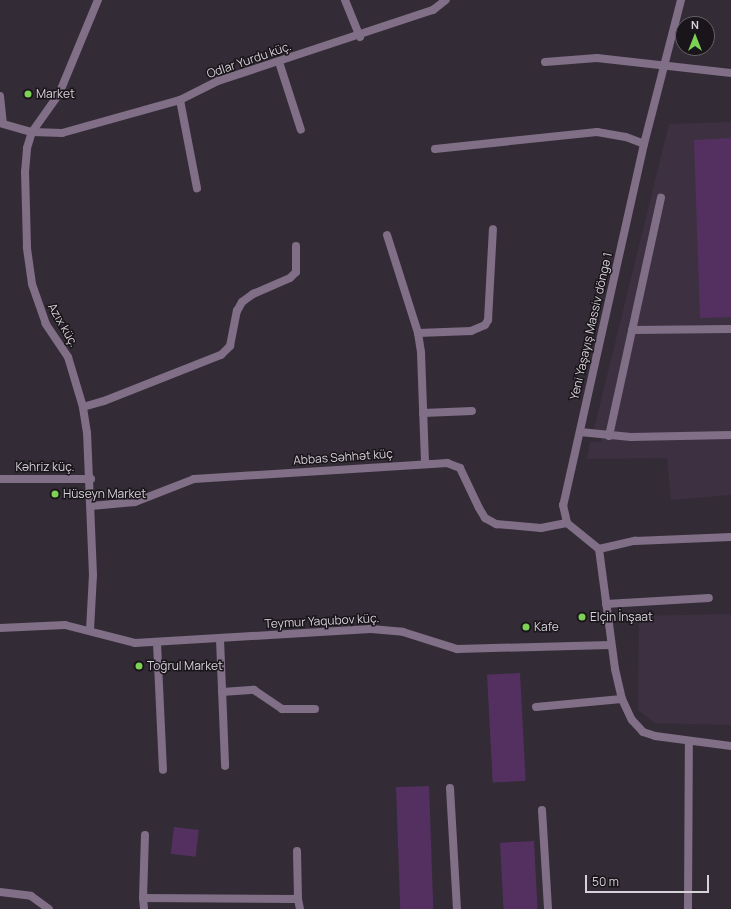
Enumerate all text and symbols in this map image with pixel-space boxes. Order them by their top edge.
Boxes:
north arrow [675,16,715,56]
text: N [691,17,699,32]
street label: Odlar Yurdu küç. [205,39,293,81]
place label: Market [36,87,75,101]
marker: Market [23,89,33,99]
street label: Yeni Yaşayış Massiv döngə 1 [567,251,615,401]
street label: Azıx küç. [45,301,81,349]
street label: Abbas Səhhət küç [293,446,393,468]
street label: Kəhriz küç. [15,460,75,474]
place label: Hüseyn Market [63,487,146,501]
marker: Hüseyn Market [50,489,60,499]
place label: Elçin İnşaat [590,610,653,624]
street label: Teymur Yaqubov küç. [264,611,380,631]
marker: Elçin İnşaat [577,612,587,622]
place label: Kafe [534,620,559,634]
marker: Kafe [521,622,531,632]
place label: Toğrul Market [147,659,223,673]
marker: Toğrul Market [134,661,144,671]
scale bar [587,867,711,893]
text: 50 m [592,873,619,890]

